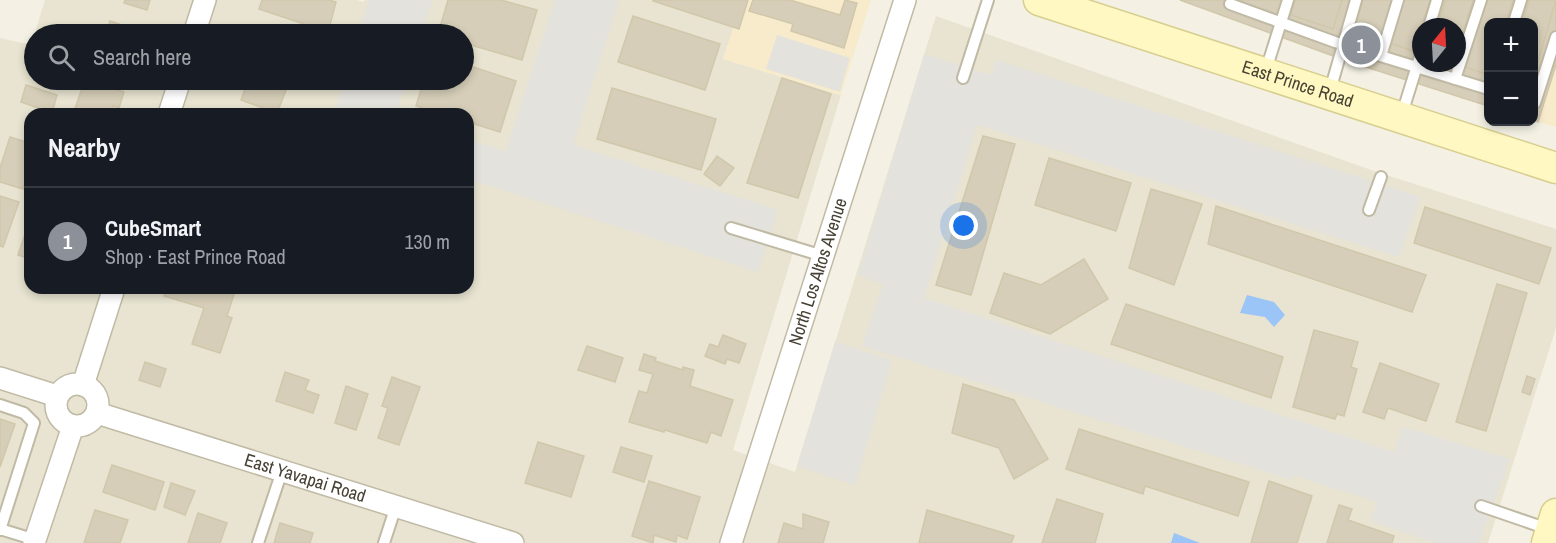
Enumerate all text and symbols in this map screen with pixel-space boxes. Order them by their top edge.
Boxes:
north arrow [1412,18,1466,72]
map controls [1484,18,1538,126]
button: + [1484,18,1538,72]
pin: 1 [1342,22,1380,68]
search box [24,24,474,90]
icon: search [45,41,78,74]
text: Search here [93,42,191,72]
street label: East Prince Road [1239,54,1357,113]
button: − [1484,72,1538,126]
text: Nearby [48,130,120,165]
street label: North Los Altos Avenue [782,195,853,348]
your location [949,211,978,240]
text: CubeSmart [105,213,201,243]
text: 1 [63,228,72,255]
text: 130 m [404,228,450,255]
text: Shop · East Prince Road [105,243,286,270]
street label: East Yavapai Road [241,447,369,508]

